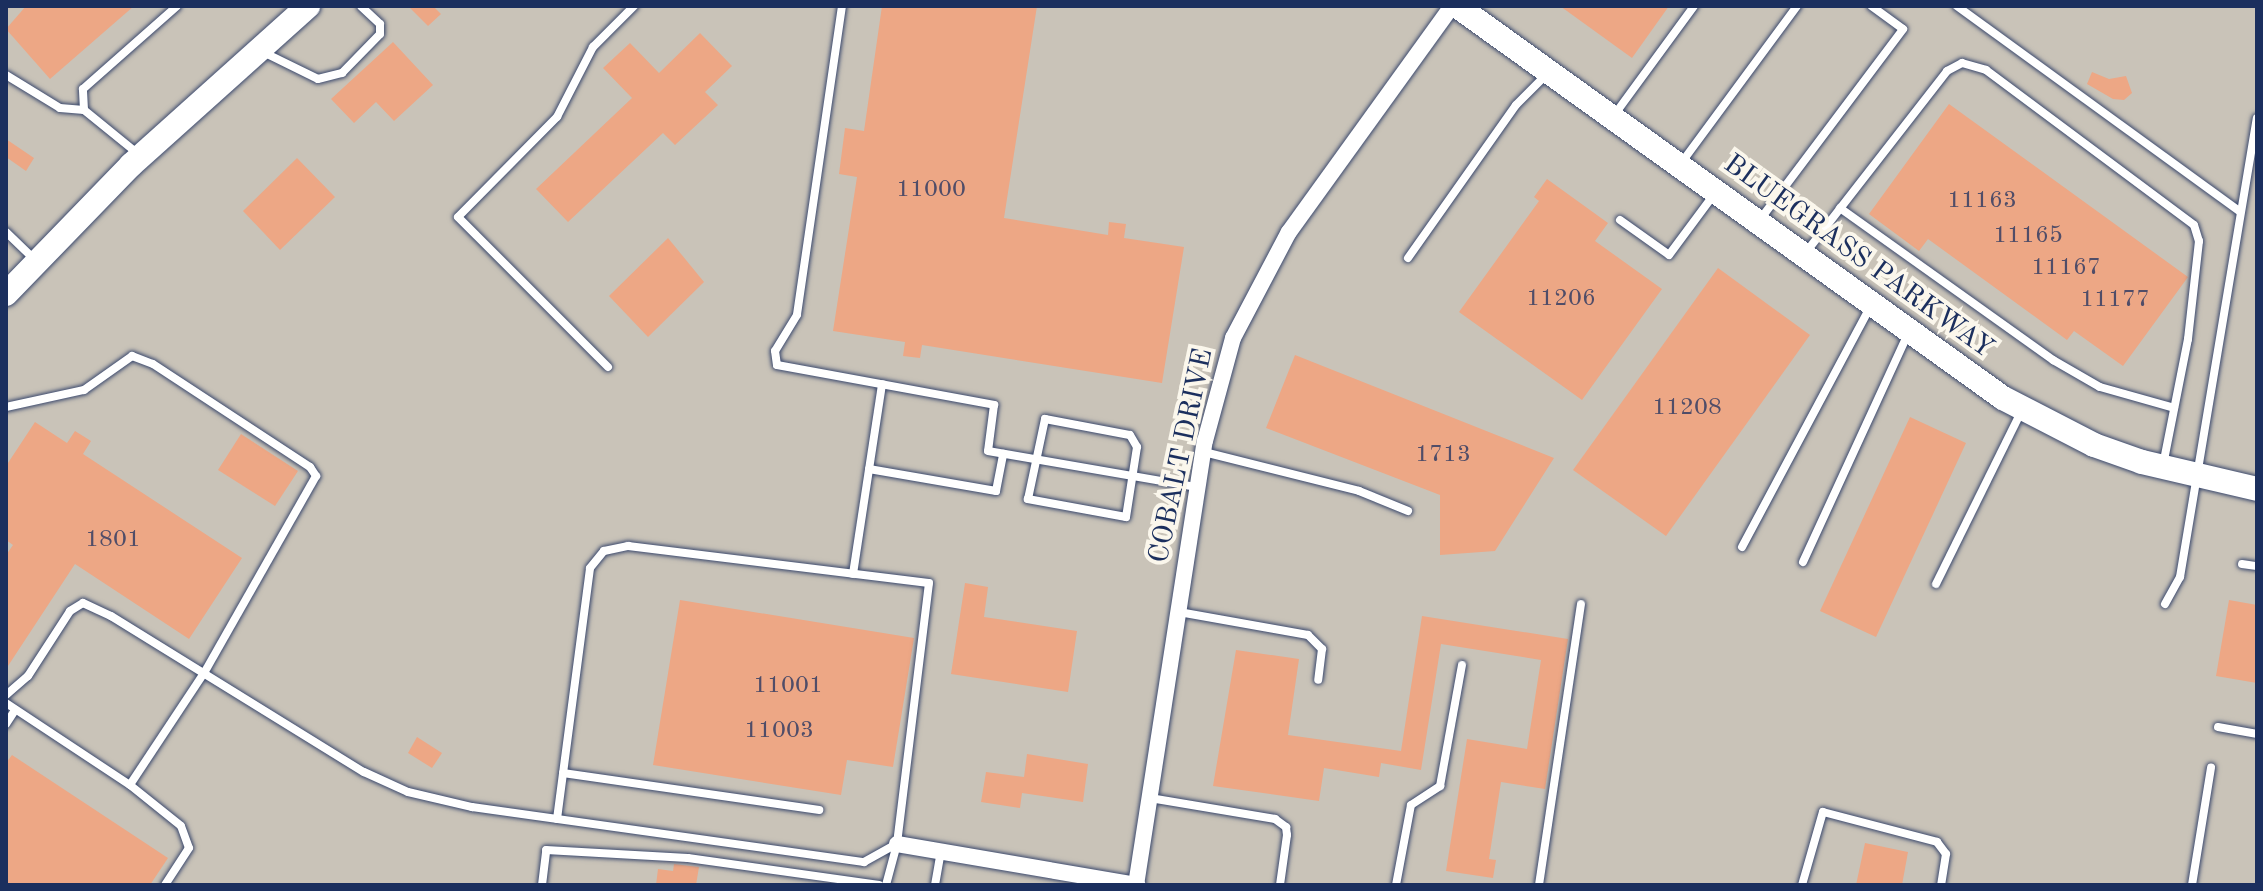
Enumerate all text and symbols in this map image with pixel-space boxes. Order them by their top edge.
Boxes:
street label: BLUEGRASS PARKWAY [1716,148,2000,366]
house number: 11000 [896,177,966,205]
house number: 11163 [1947,188,2017,216]
house number: 11165 [1993,223,2063,251]
house number: 11167 [2031,255,2101,283]
house number: 11206 [1526,286,1596,314]
house number: 11177 [2080,287,2150,315]
street label: COBALT DRIVE [1143,346,1221,566]
house number: 11208 [1652,395,1722,423]
house number: 1713 [1415,442,1471,470]
house number: 1801 [85,527,141,555]
house number: 11001 [753,673,823,701]
house number: 11003 [744,718,814,746]

